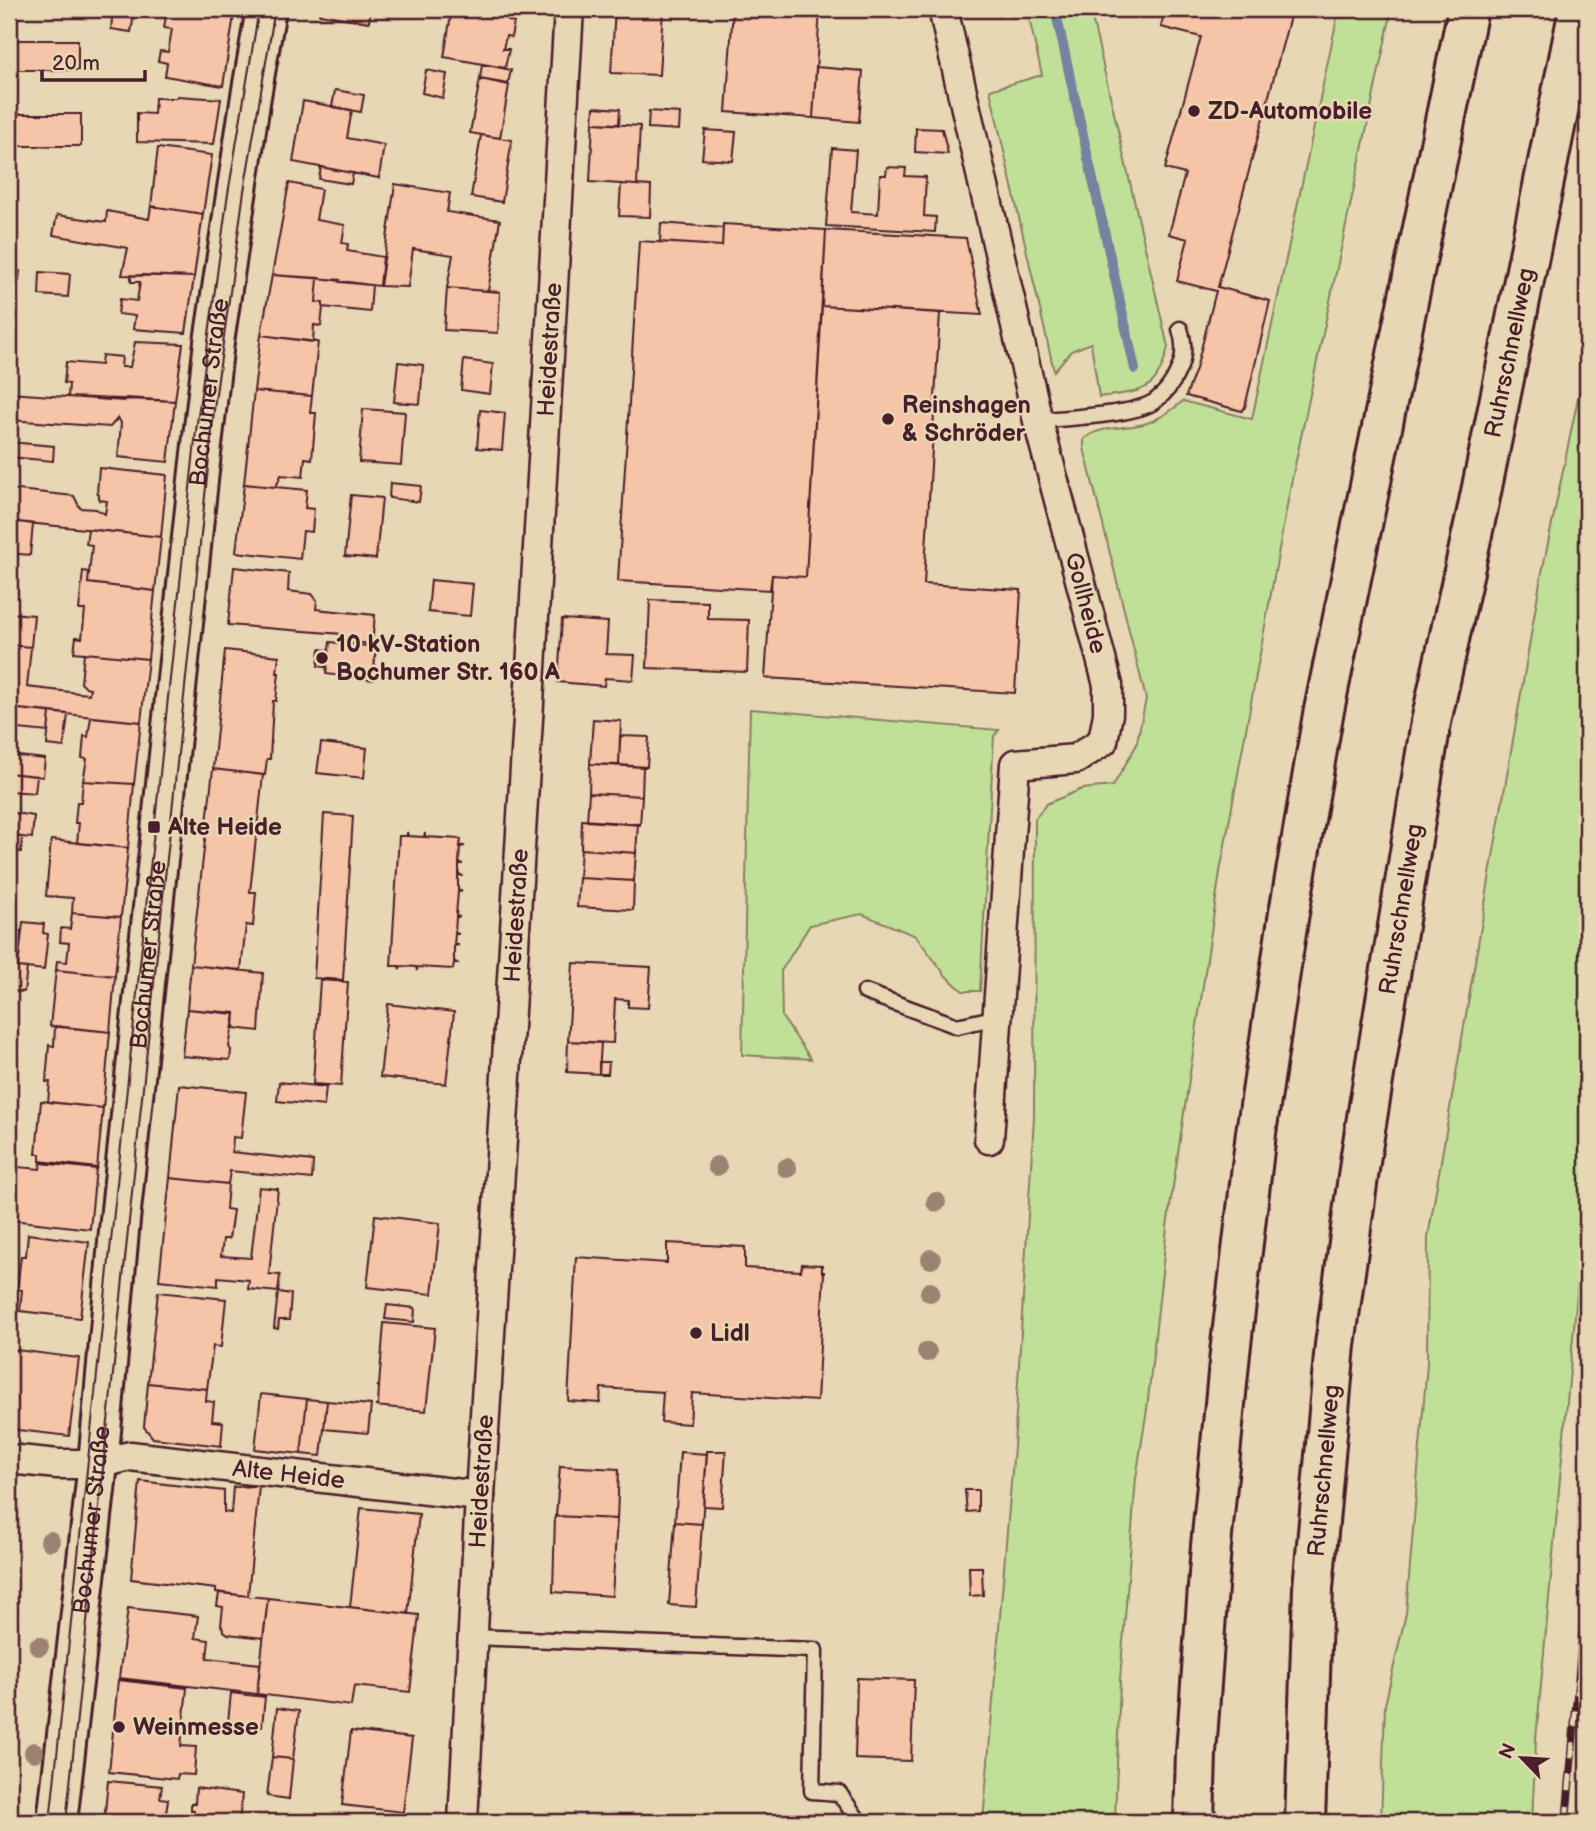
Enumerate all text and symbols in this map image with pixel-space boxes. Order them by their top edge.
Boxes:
scale bar [42,38,145,82]
text: 20 m [52,51,100,76]
place label: ZD-Automobile [1208,97,1372,126]
marker: ZD-Automobile [1186,103,1202,119]
street label: Ruhrschnellweg [1478,265,1541,440]
street label: Heidestraße [531,282,568,417]
street label: Bochumer Straße [183,296,235,488]
place label: Reinshagen & Schröder [902,391,1031,448]
marker: Reinshagen & Schröder [880,411,896,427]
street label: Gollheide [1059,549,1114,657]
place label: 10 kV-Station Bochumer Str. 160 A [336,630,560,687]
marker: 10 kV-Station Bochumer Str. 160 A [314,650,330,666]
place label: Alte Heide [167,813,282,842]
marker: Alte Heide [146,819,162,835]
street label: Ruhrschnellweg [1373,821,1429,997]
street label: Heidestraße [497,848,534,983]
street label: Bochumer Straße [124,859,172,1051]
place label: Lidl [710,1319,750,1348]
marker: Lidl [688,1325,704,1341]
street label: Ruhrschnellweg [1301,1383,1346,1558]
street label: Heidestraße [463,1414,500,1549]
street label: Bochumer Straße [66,1424,116,1616]
street label: Alte Heide [231,1453,346,1495]
place label: Weinmesse [133,1713,259,1742]
marker: Weinmesse [111,1719,127,1735]
north arrow [1488,1722,1558,1792]
text: N [1495,1740,1521,1763]

